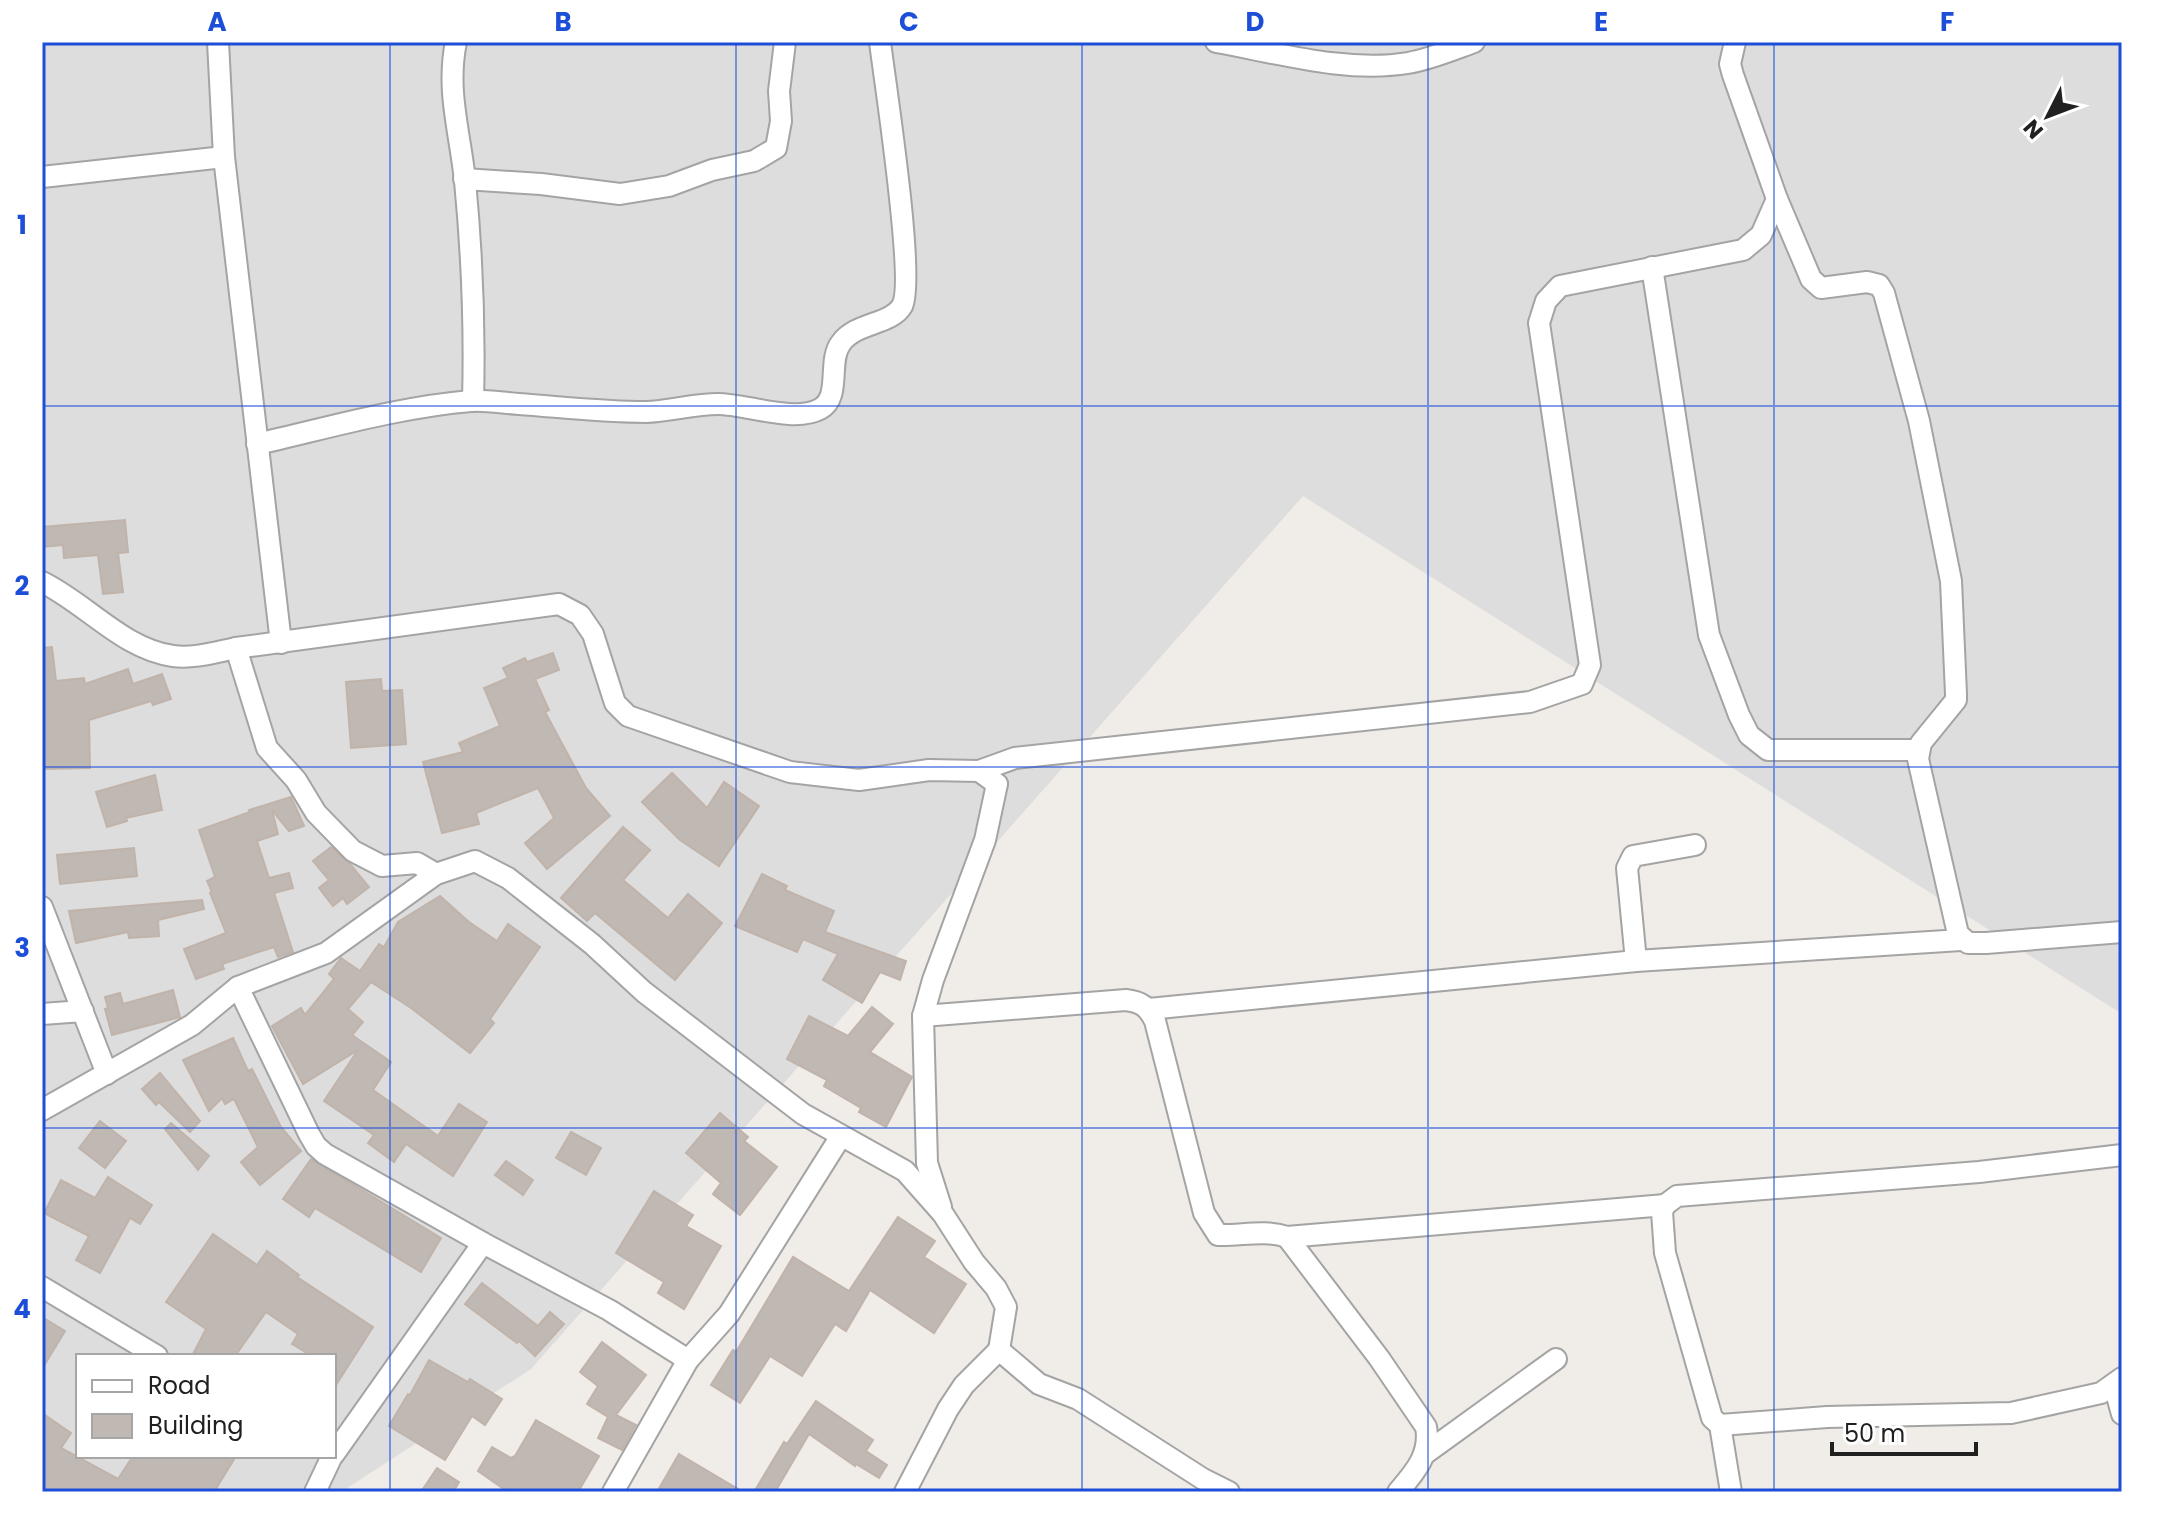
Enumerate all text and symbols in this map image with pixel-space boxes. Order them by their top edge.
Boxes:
text: A [207,4,227,40]
text: B [554,4,572,40]
text: C [899,4,919,40]
text: D [1246,4,1265,40]
text: E [1594,4,1608,40]
text: F [1940,4,1954,40]
north arrow [2008,76,2088,156]
text: N [2016,113,2051,146]
text: 1 [17,207,27,243]
text: 2 [15,568,30,604]
text: 3 [14,930,30,966]
text: 4 [13,1291,31,1327]
legend [76,1354,336,1458]
text: Road [148,1369,210,1402]
scale bar [1832,1406,1976,1456]
text: Building [148,1409,244,1442]
text: 50 m [1844,1417,1905,1450]

